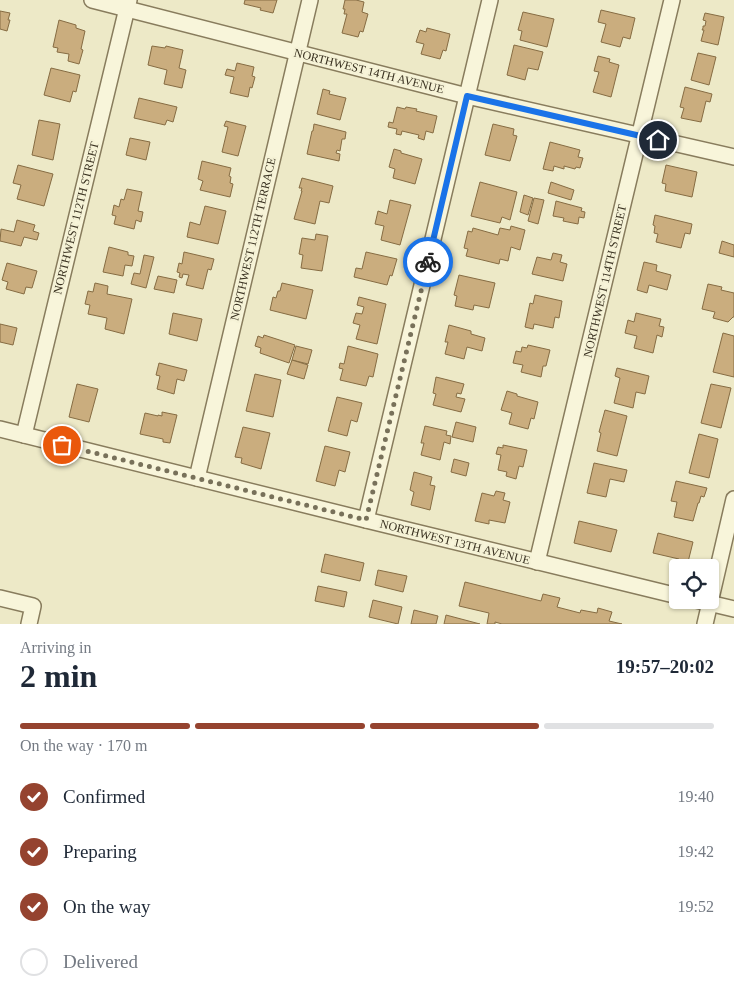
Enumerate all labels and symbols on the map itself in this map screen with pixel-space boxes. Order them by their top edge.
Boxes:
street label: NORTHWEST 14TH AVENUE [293,46,445,96]
pin [637,119,679,161]
street label: NORTHWEST 112TH STREET [50,140,102,296]
street label: NORTHWEST 112TH TERRACE [227,156,279,322]
street label: NORTHWEST 114TH STREET [581,202,630,359]
courier [403,237,453,287]
pin [41,424,83,466]
street label: NORTHWEST 13TH AVENUE [379,517,531,567]

